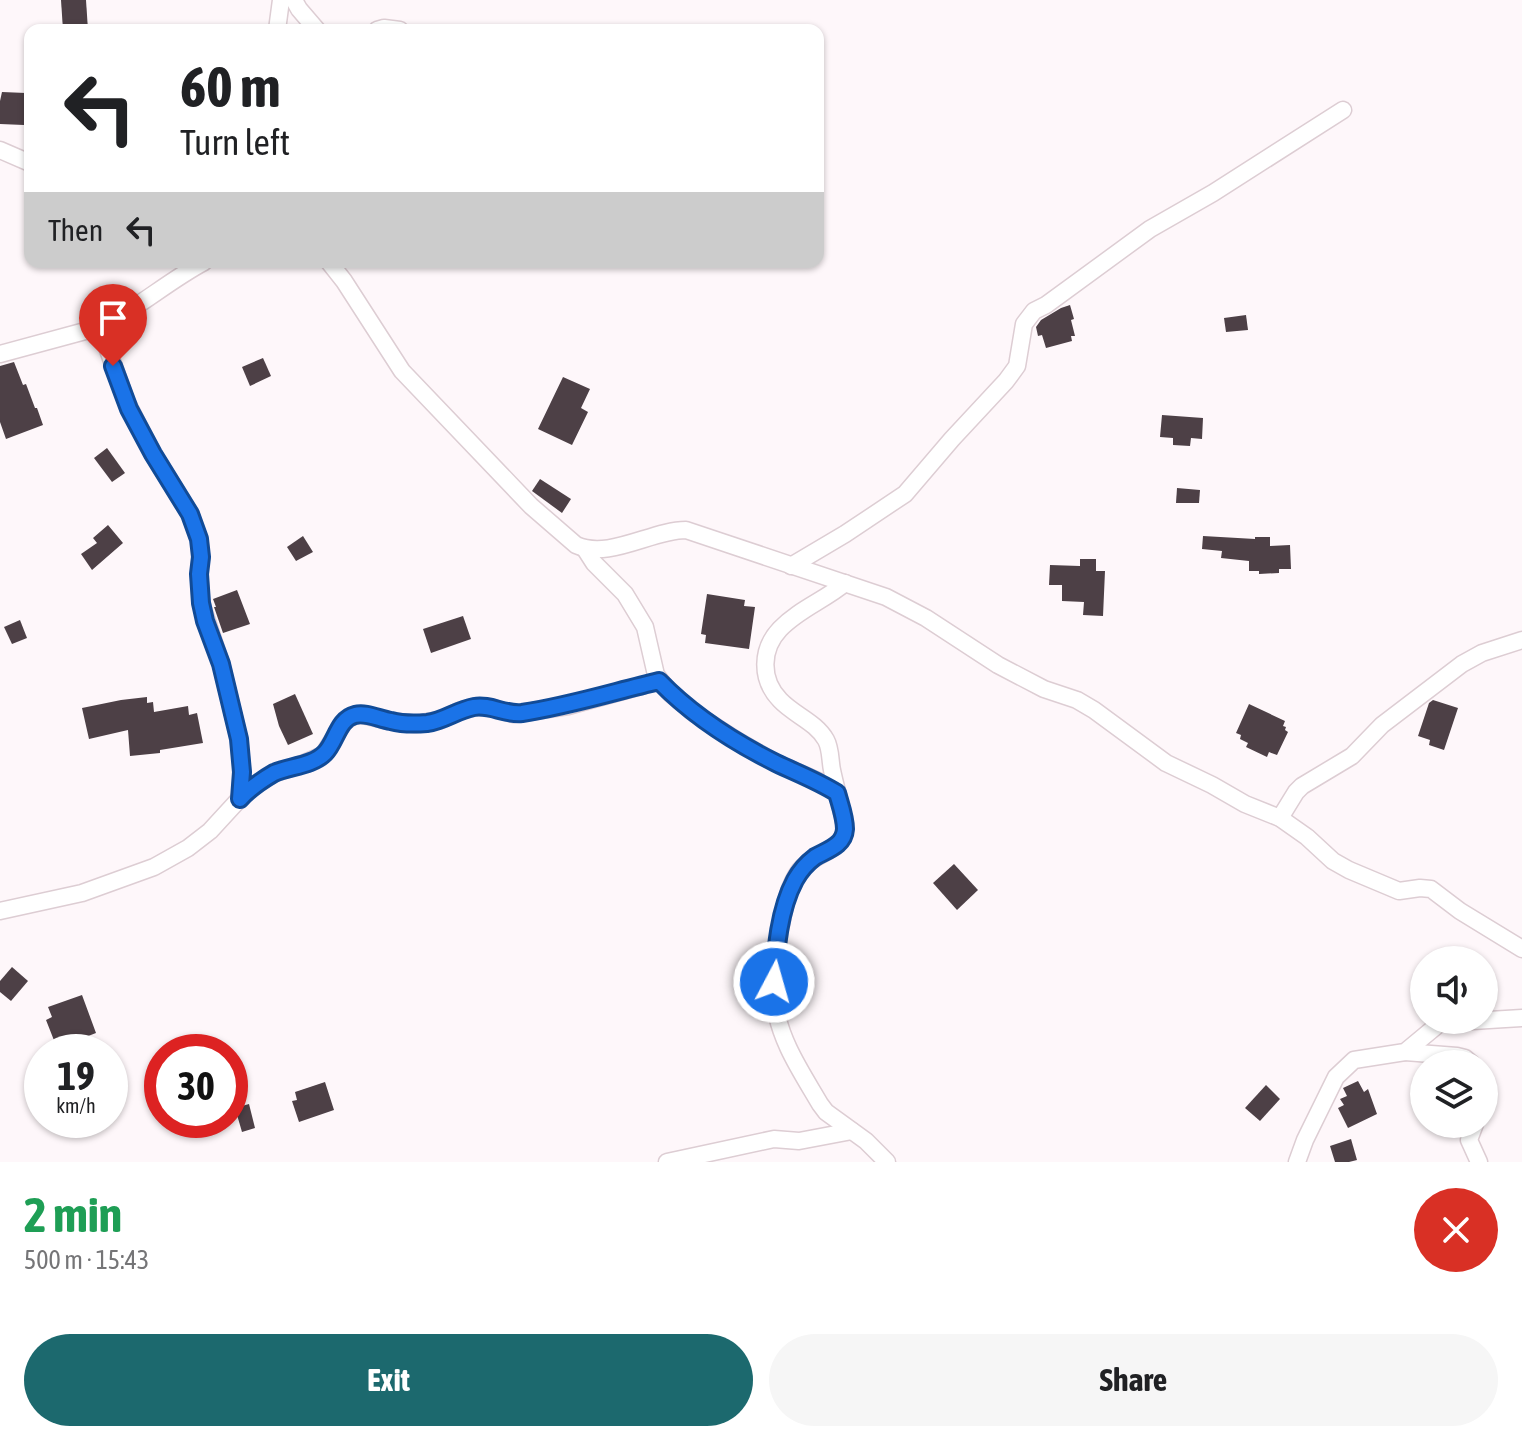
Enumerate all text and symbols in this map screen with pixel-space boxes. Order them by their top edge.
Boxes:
text: 60 m [180,55,281,119]
icon: left [48,56,152,160]
text: Turn left [180,121,290,163]
icon: left [119,208,163,252]
text: Then [48,213,103,247]
pin [79,284,147,366]
icon: arrive [91,296,135,340]
position arrow [732,940,816,1024]
map controls [1410,946,1498,1138]
button: sound [1410,946,1498,1034]
speed limit sign: 30 [144,1034,248,1138]
button: layers [1410,1050,1498,1138]
text: 19 [57,1053,95,1098]
text: km/h [56,1094,96,1117]
text: 2 min [24,1187,122,1242]
button: close [1414,1188,1498,1272]
text: 500 m · 15:43 [24,1245,149,1275]
button: Exit [24,1334,753,1426]
button: Share [769,1334,1498,1426]

